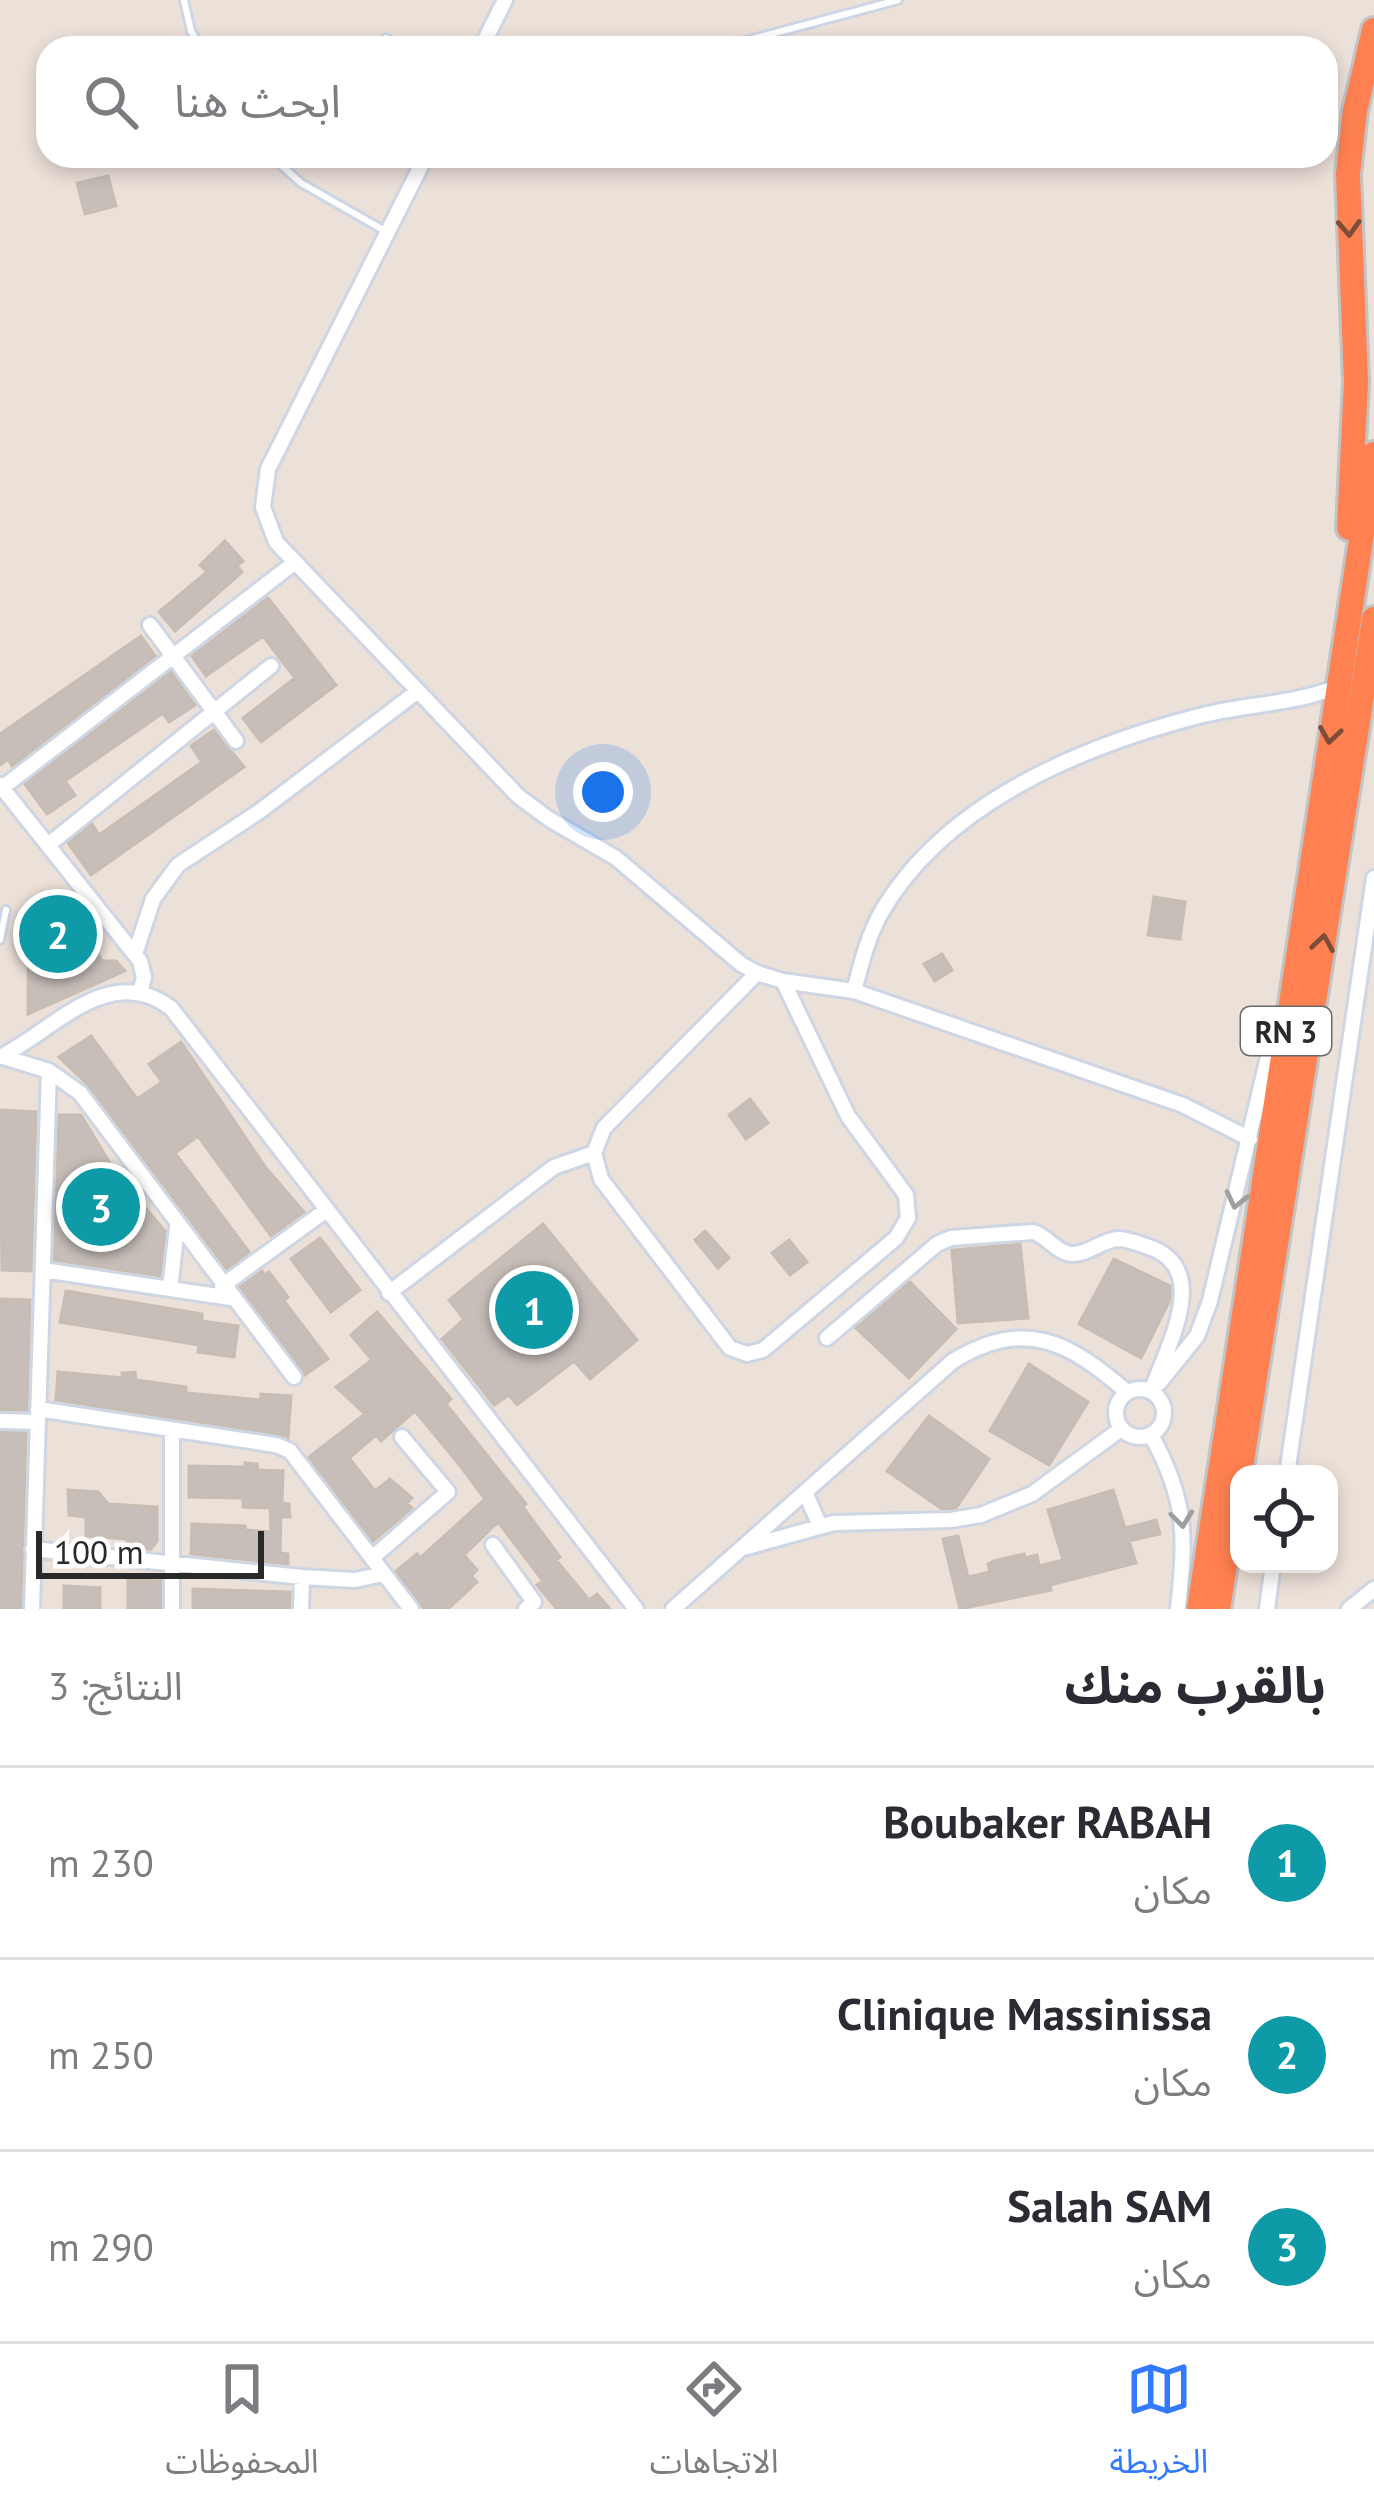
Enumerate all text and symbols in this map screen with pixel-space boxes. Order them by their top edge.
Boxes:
search box [36,36,1338,168]
icon: search [78,69,144,135]
text: ابحث هنا [174,71,341,129]
one-way arrow [1335,219,1361,238]
one-way arrow [1318,725,1343,745]
your location [573,762,633,822]
pin: 2 [19,889,97,979]
one-way arrow [1309,934,1335,953]
road number: RN 3 [1241,1007,1331,1055]
pin: 3 [62,1162,140,1252]
one-way arrow [1225,1189,1250,1209]
pin: 1 [495,1265,573,1355]
map controls [1230,1465,1338,1573]
button: locate [1230,1465,1338,1573]
one-way arrow [1169,1509,1195,1528]
scale bar [36,1525,264,1578]
text: 100 m [54,1530,144,1573]
text: بالقرب منك [1064,1651,1326,1717]
text: النتائج: 3 [48,1660,183,1711]
text: Boubaker RABAH [883,1792,1212,1850]
text: 230 m [48,1837,154,1888]
text: 1 [1276,1837,1298,1888]
text: مكان [1134,1864,1212,1915]
text: Clinique Massinissa [837,1984,1212,2042]
text: 250 m [48,2029,154,2080]
text: 2 [1276,2029,1298,2080]
text: مكان [1134,2056,1212,2107]
text: Salah SAM [1007,2176,1212,2234]
text: 290 m [48,2221,154,2272]
text: 3 [1276,2221,1298,2272]
text: مكان [1134,2248,1212,2299]
tab: المحفوظات [166,2356,319,2497]
tab: الاتجاهات [650,2356,779,2497]
tab: الخريطة [1110,2356,1208,2497]

